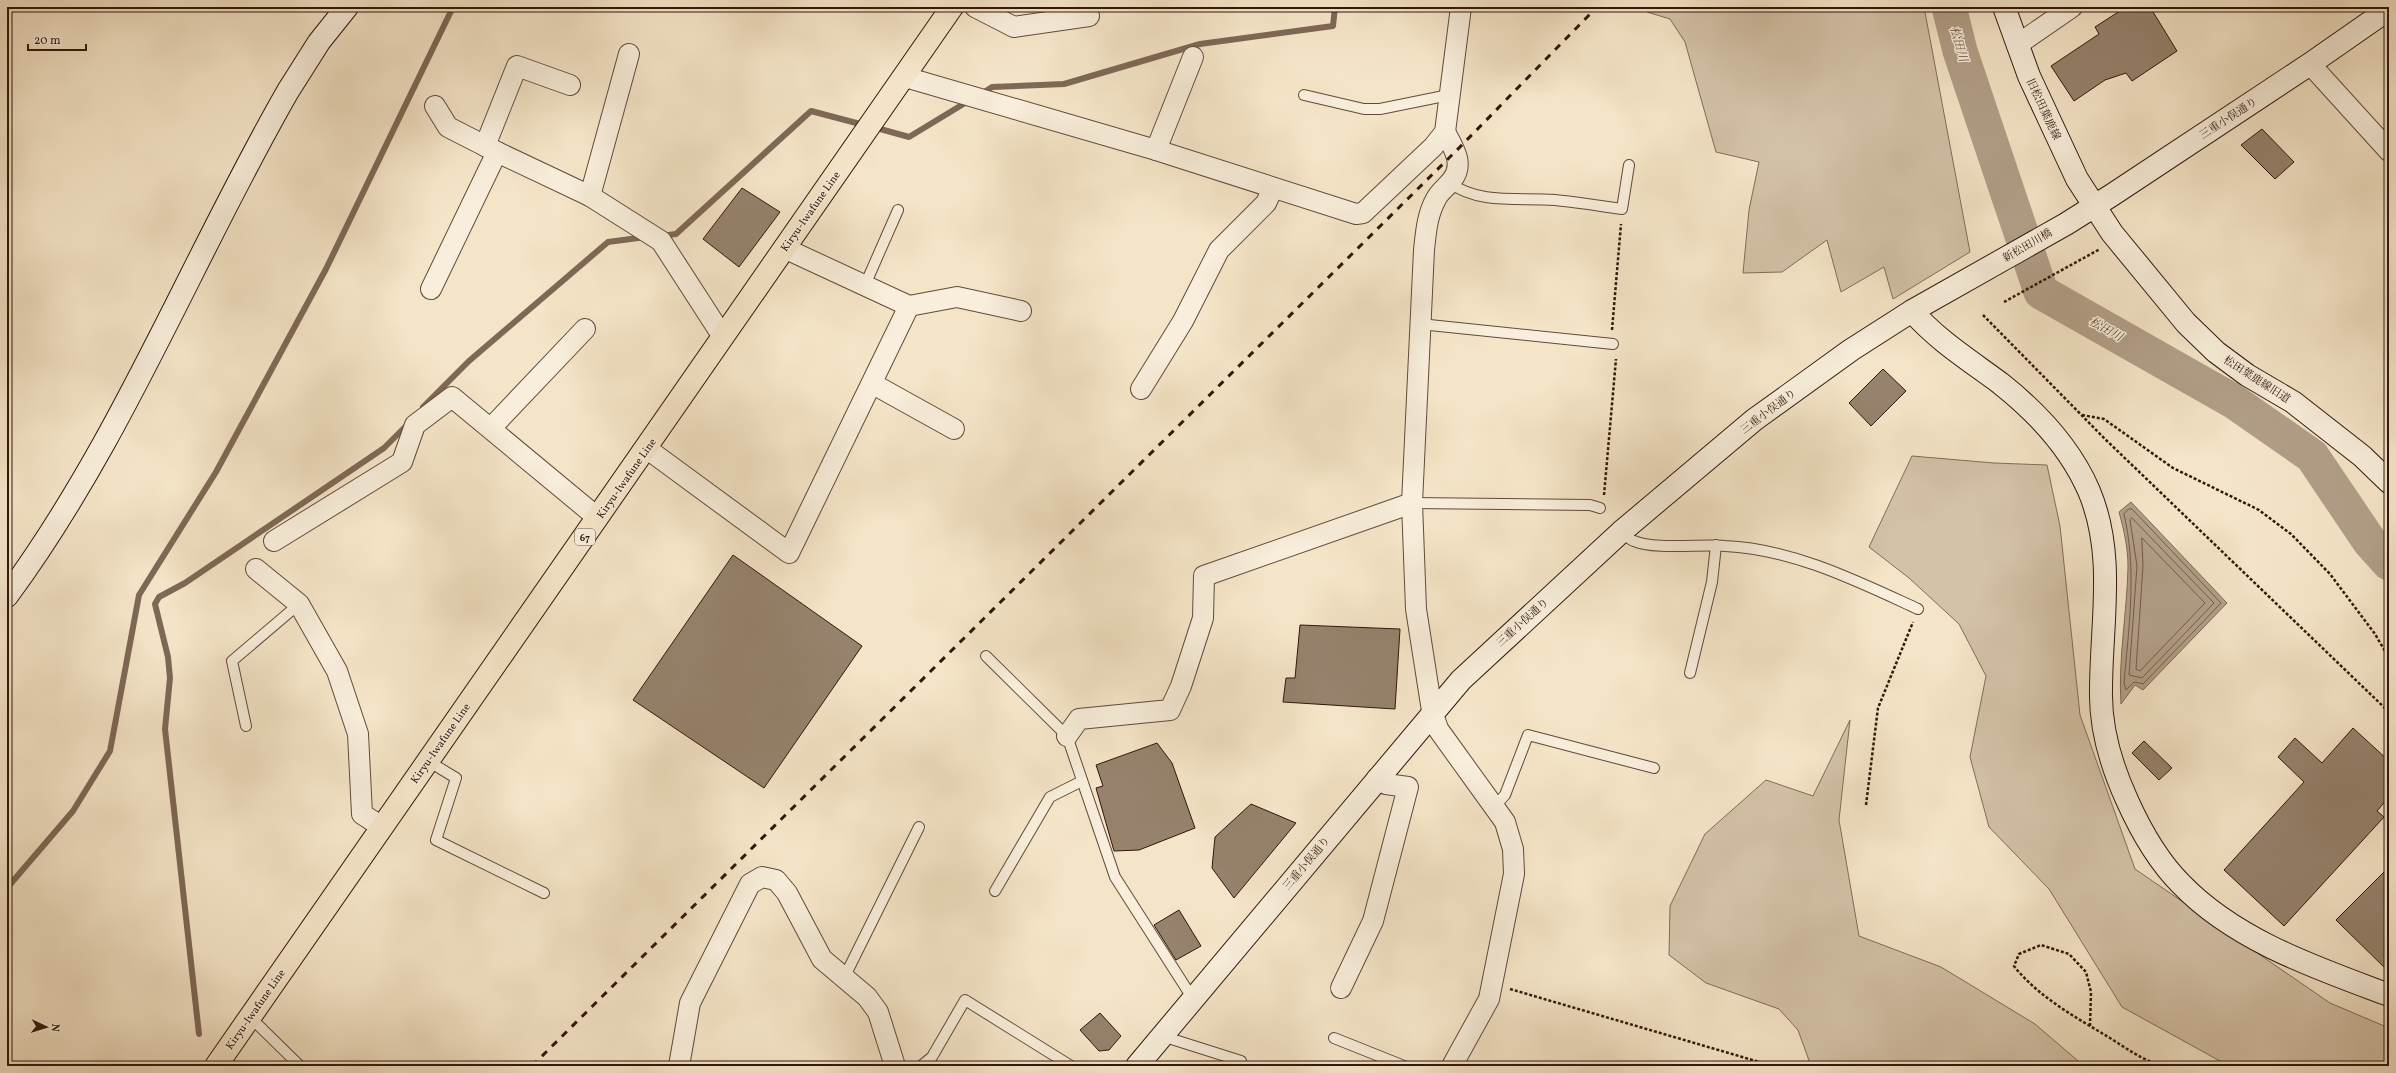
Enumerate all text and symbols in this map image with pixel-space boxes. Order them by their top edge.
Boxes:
water label: 松田川 [1945,25,1971,66]
scale bar [28,26,86,52]
text: 20 m [34,33,61,49]
street label: 旧松田葉鹿線 [2022,77,2063,143]
street label: 三重小俣通り [2197,95,2261,144]
street label: Kiryu-Iwafune Line [778,169,845,255]
street label: 新松田川橋 [2000,226,2055,267]
water label: 松田川 [2086,314,2127,347]
street label: 松田葉鹿線旧道 [2220,353,2293,408]
street label: 三重小俣通り [1738,386,1800,438]
street label: Kiryu-Iwafune Line [594,436,661,522]
road number: 67 [575,529,595,545]
street label: 三重小俣通り [1493,595,1553,651]
street label: Kiryu-Iwafune Line [408,701,475,787]
street label: 三重小俣通り [1280,834,1334,894]
street label: Kiryu-Iwafune Line [223,967,290,1053]
north arrow [26,1007,66,1047]
text: N [47,1023,62,1032]

